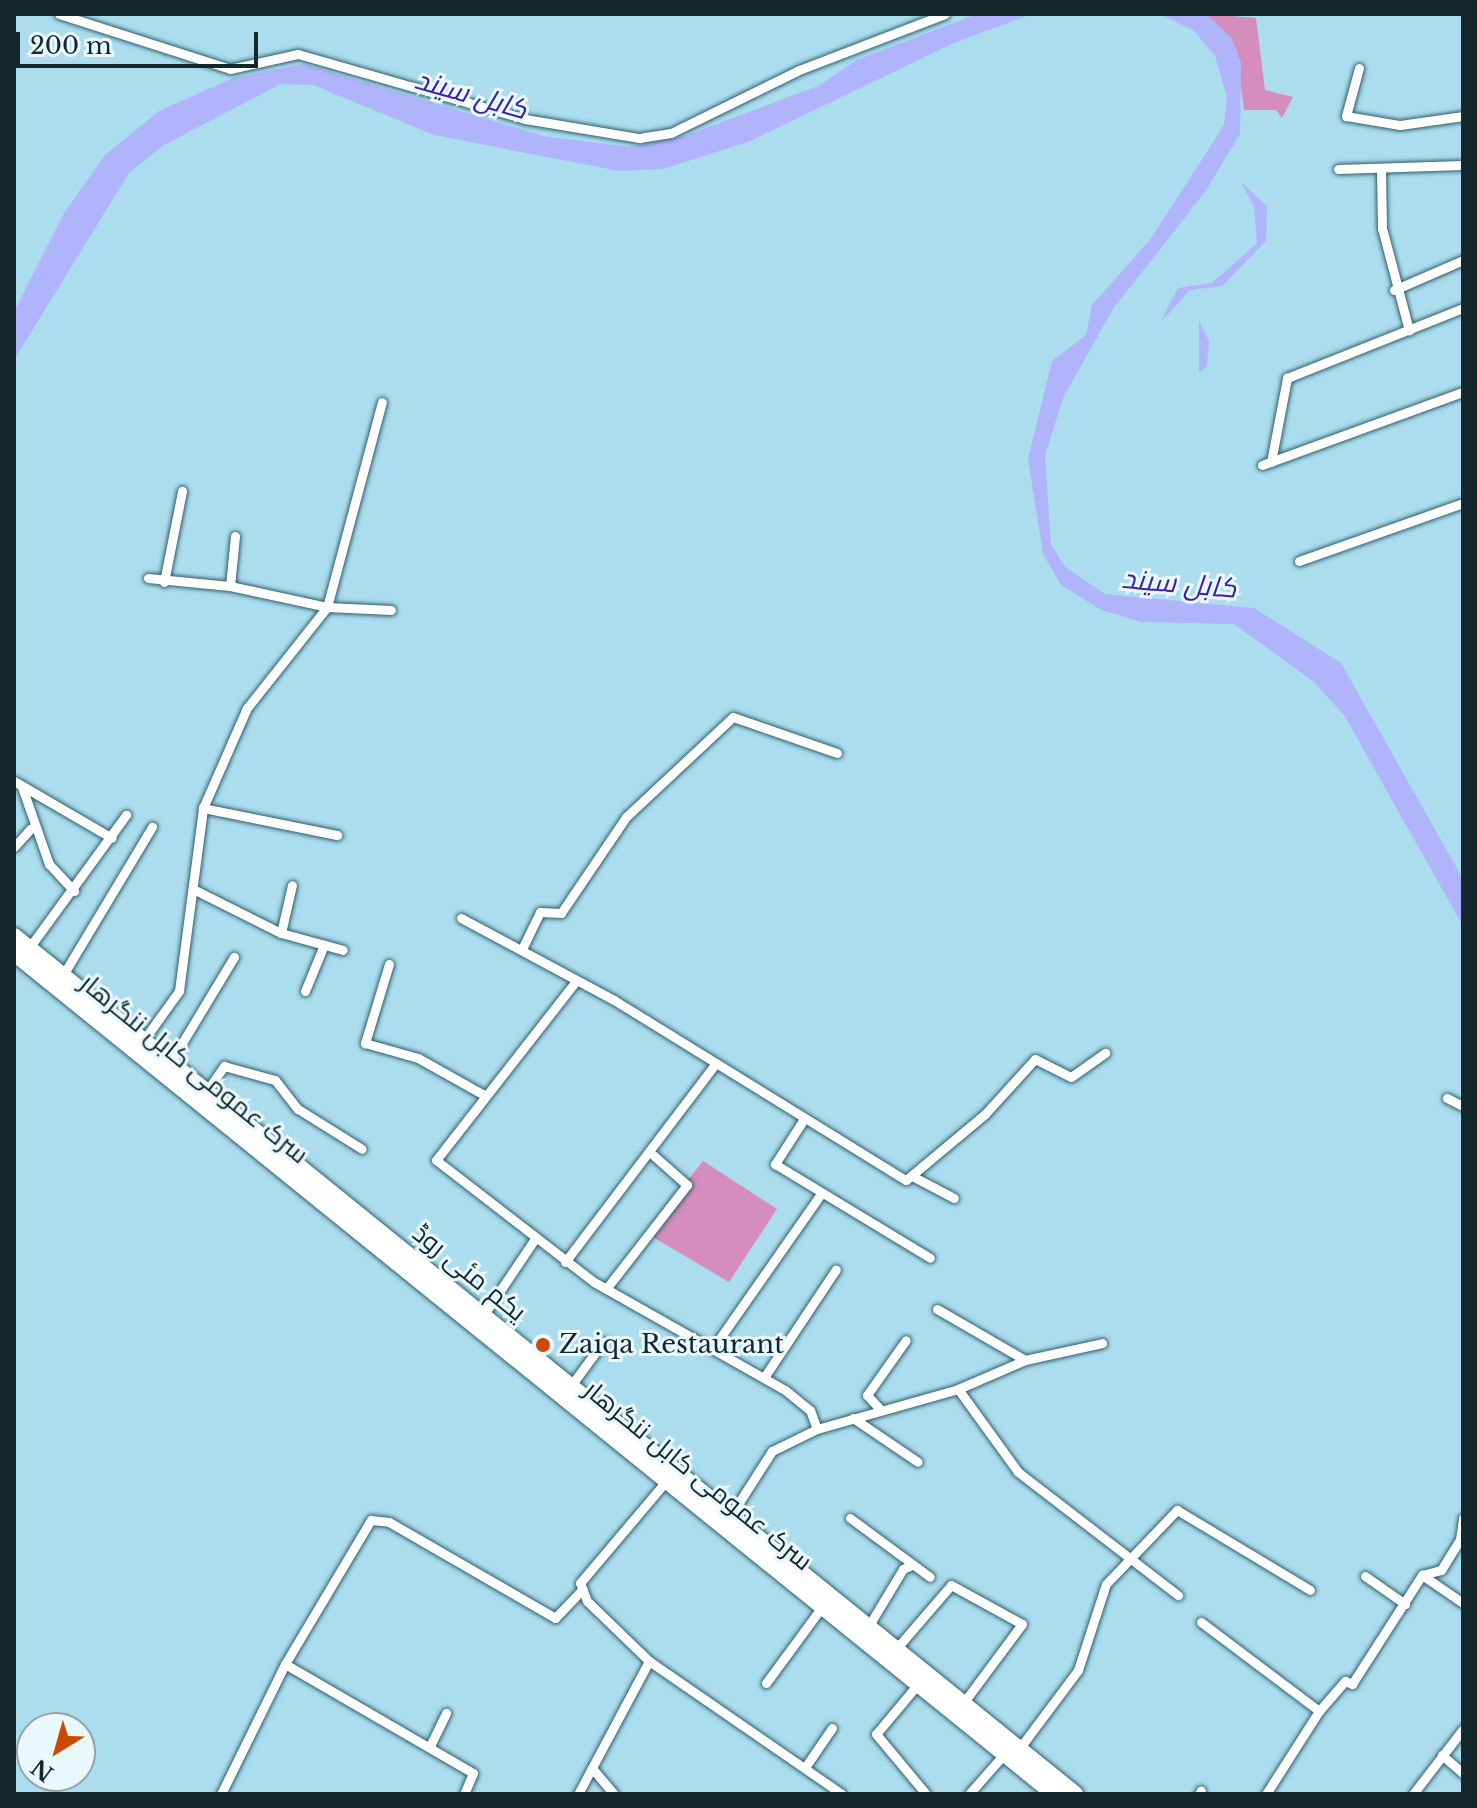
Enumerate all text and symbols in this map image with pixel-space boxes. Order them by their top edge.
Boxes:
scale bar [20,16,262,66]
text: 200 m [30,31,112,60]
water label: کابل سيند [411,63,531,127]
water label: کابل سيند [1120,562,1238,606]
street label: سرک عمومی کابل ننگرهار [74,967,314,1171]
street label: یکم مئی روڈ [406,1218,532,1328]
place label: Zaiqa Restaurant [559,1329,784,1361]
marker: Zaiqa Restaurant [534,1336,552,1354]
street label: سرک عمومی کابل ننگرهار [578,1374,818,1578]
north arrow [16,1712,96,1792]
text: N [26,1753,59,1787]

